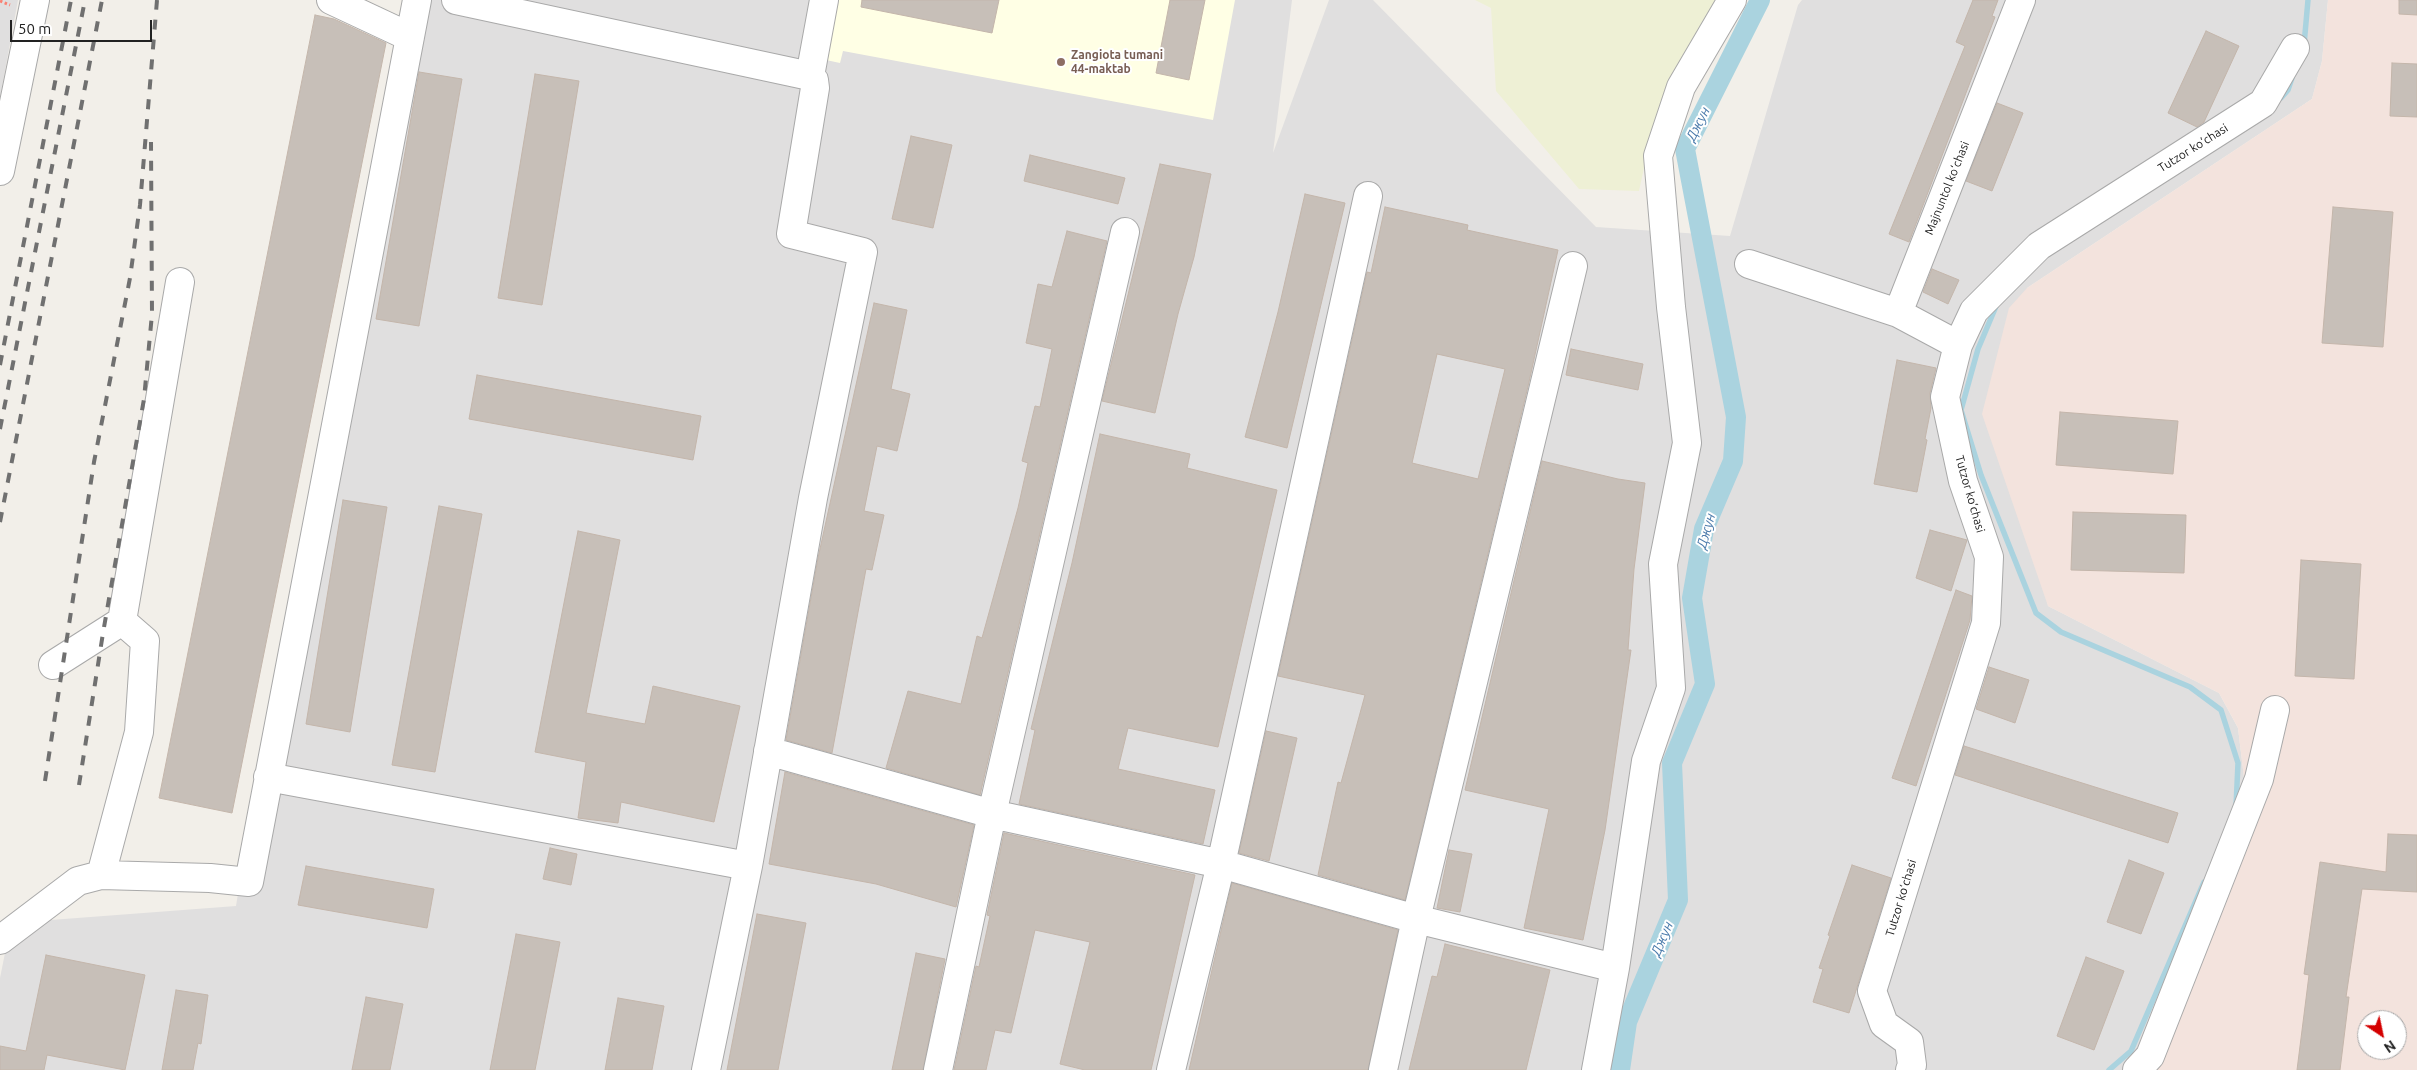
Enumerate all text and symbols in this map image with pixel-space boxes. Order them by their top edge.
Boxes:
scale bar [12,10,155,42]
text: 50 m [18,20,51,37]
place label: Zangiota tumani 44-maktab [1071,48,1163,76]
marker: Zangiota tumani 44-maktab [1055,56,1067,68]
water label: Джун [1682,104,1714,144]
street label: Tutzor ko‘chasi [2155,121,2231,175]
street label: Majnuntol ko‘chasi [1922,139,1972,237]
street label: Tutzor ko‘chasi [1952,454,1988,534]
water label: Джун [1693,511,1719,551]
street label: Tutzor ko‘chasi [1882,858,1920,938]
water label: Джун [1647,919,1677,959]
north arrow [2357,1010,2407,1060]
text: N [2381,1037,2399,1056]

